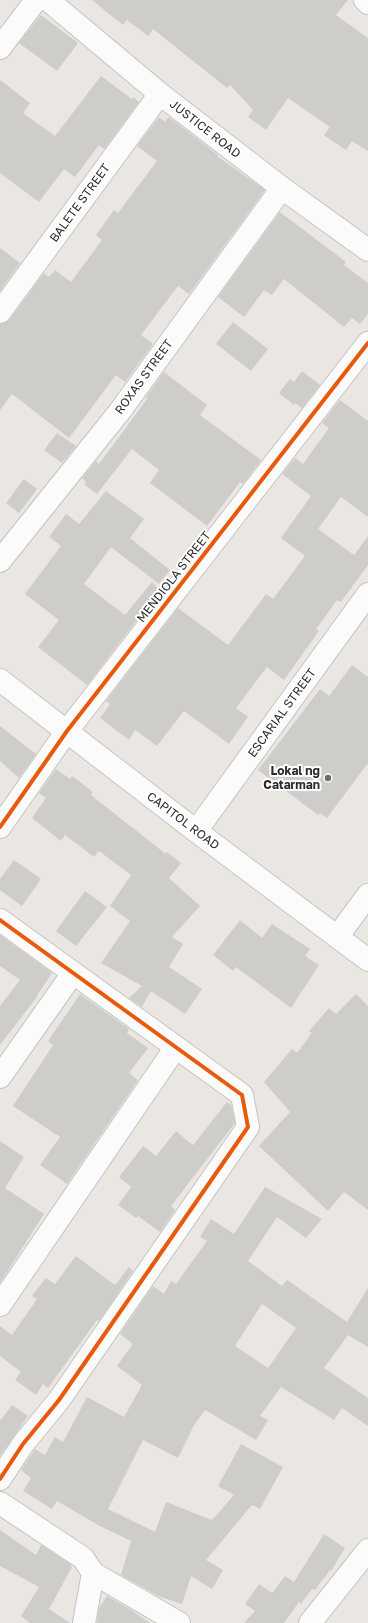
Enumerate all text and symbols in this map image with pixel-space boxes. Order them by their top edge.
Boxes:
street label: JUSTICE ROAD [167,97,243,161]
street label: BALETE STREET [47,161,113,245]
street label: ROXAS STREET [112,337,176,417]
street label: MENDIOLA STREET [134,529,214,625]
street label: ESCARIAL STREET [245,666,319,760]
place label: Lokal ng Catarman [263,764,320,792]
marker: Lokal ng Catarman [323,773,333,783]
street label: CAPITOL ROAD [144,789,222,853]

